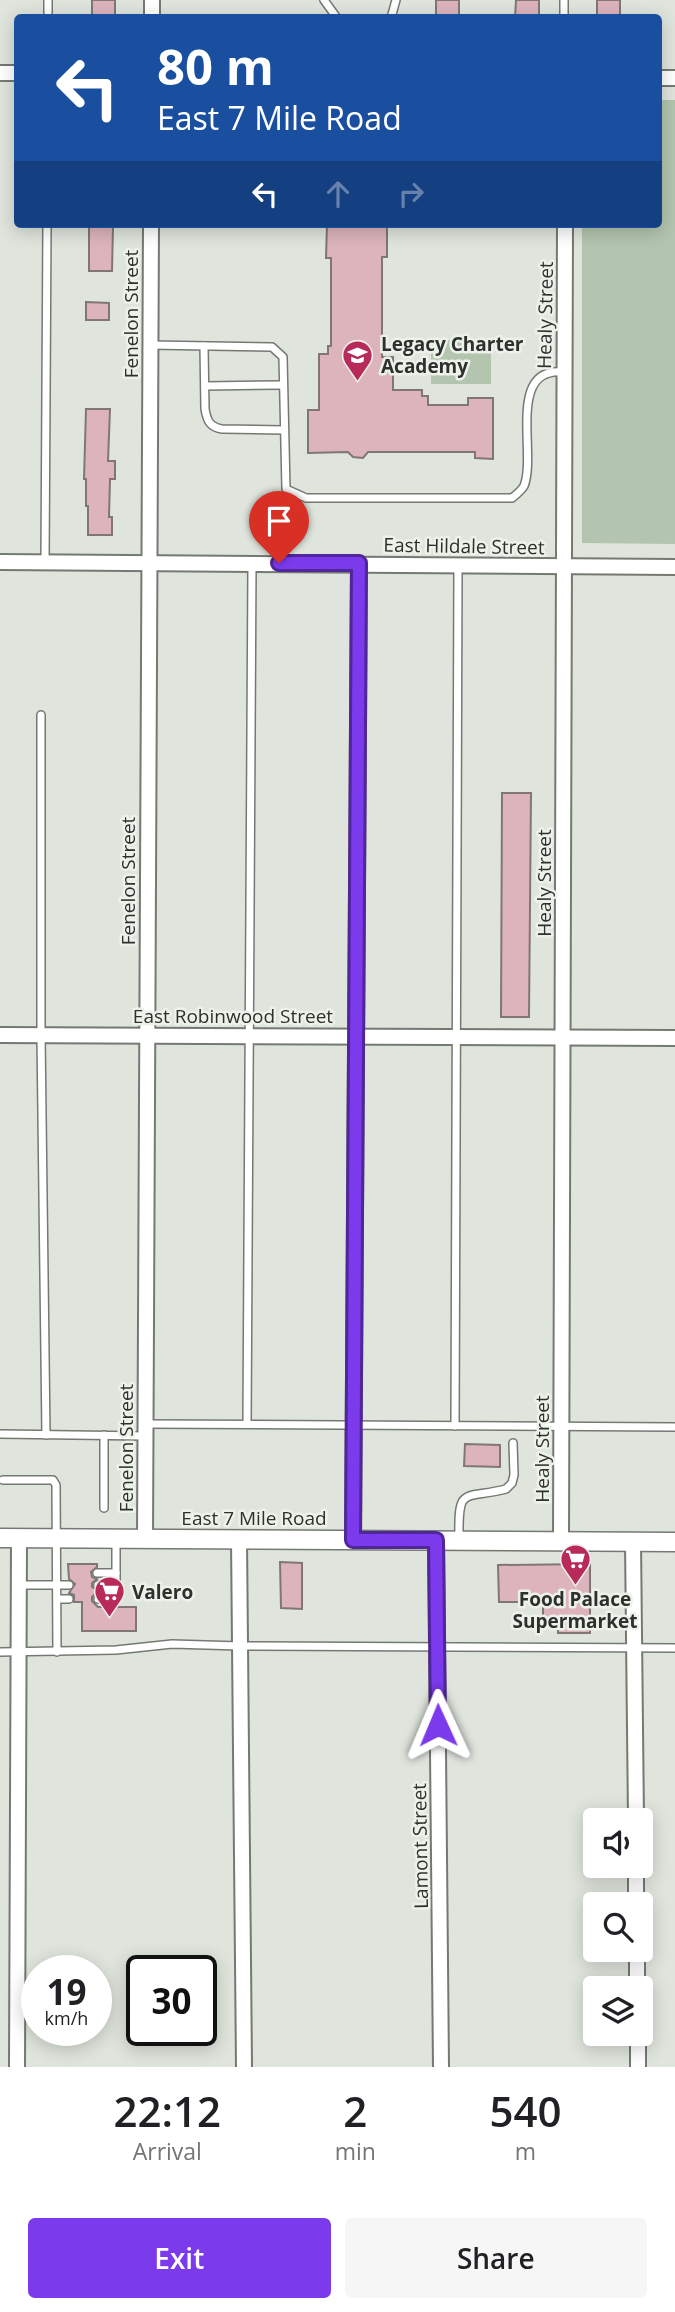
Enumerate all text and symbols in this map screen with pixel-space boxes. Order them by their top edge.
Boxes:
text: 80 m [157,33,274,99]
icon: left [42,42,133,133]
text: East 7 Mile Road [157,96,402,139]
icon: left [246,175,284,213]
icon: ahead [319,175,357,213]
icon: right [392,175,430,213]
street label: Fenelon Street [118,249,144,378]
street label: Healy Street [531,261,559,369]
place label: Legacy Charter Academy [381,331,524,379]
school or university icon: Legacy Charter Academy [341,338,375,382]
pin [249,491,309,563]
icon: arrive [260,502,298,540]
street label: East Hildale Street [383,532,545,560]
street label: Fenelon Street [115,816,141,945]
street label: Healy Street [531,829,557,937]
street label: East Robinwood Street [133,1003,333,1029]
street label: Fenelon Street [113,1383,139,1512]
street label: Healy Street [529,1395,555,1503]
street label: East 7 Mile Road [181,1505,327,1531]
supermarket icon: Food Palace Supermarket [558,1543,592,1587]
supermarket icon: Valero [92,1575,126,1619]
place label: Valero [132,1579,193,1605]
place label: Food Palace Supermarket [513,1586,637,1634]
position arrow [401,1688,475,1762]
street label: Lamont Street [406,1783,434,1909]
map controls [583,1808,653,2046]
button: sound [583,1808,653,1878]
button: search [583,1892,653,1962]
speed limit sign: 30 [126,1955,217,2046]
text: 19 [46,1968,87,2015]
button: layers [583,1976,653,2046]
text: km/h [45,2006,88,2030]
text: 22:12 [114,2082,221,2139]
text: 2 [343,2082,367,2139]
text: 540 [489,2082,561,2139]
text: Arrival [133,2135,202,2167]
text: min [335,2135,376,2167]
text: m [515,2135,536,2167]
button: Exit [28,2218,331,2298]
button: Share [345,2218,647,2298]

